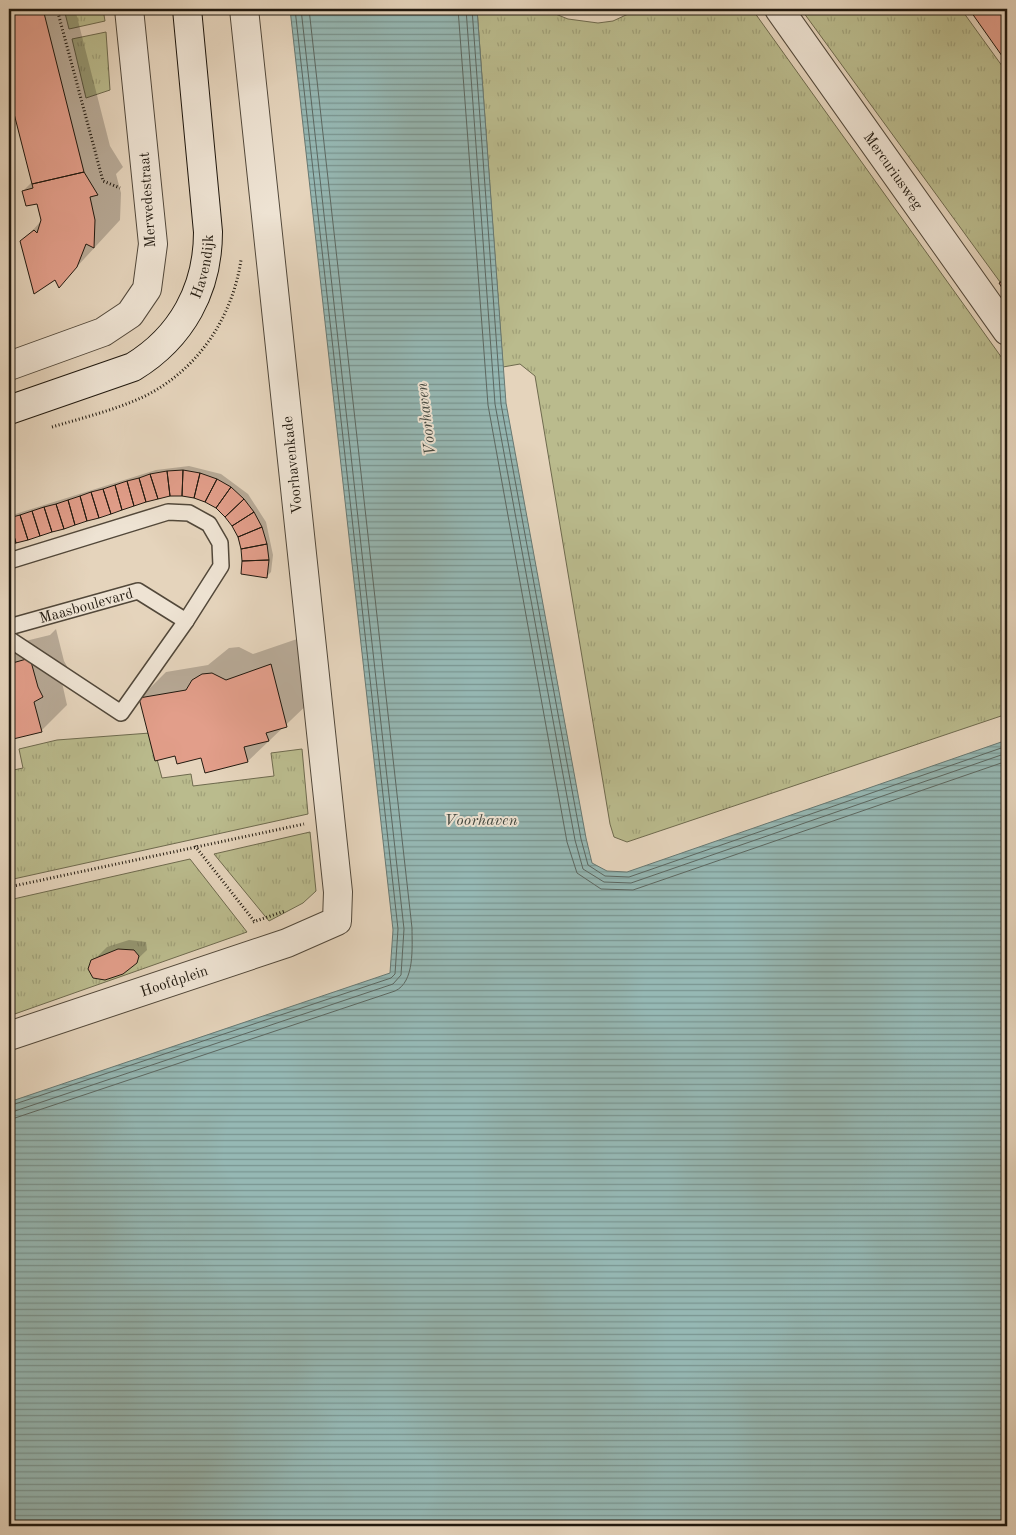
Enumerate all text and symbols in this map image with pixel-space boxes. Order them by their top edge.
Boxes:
street label: Mercuriusweg [860,130,925,213]
street label: Merwedestraat [138,151,159,248]
street label: Havendijk [189,234,217,301]
water label: Voorhaven [415,381,439,456]
street label: Voorhavenkade [281,415,306,515]
street label: Maasboulevard [38,587,135,627]
water label: Voorhaven [444,813,518,829]
street label: Hoofdplein [139,964,210,1001]

